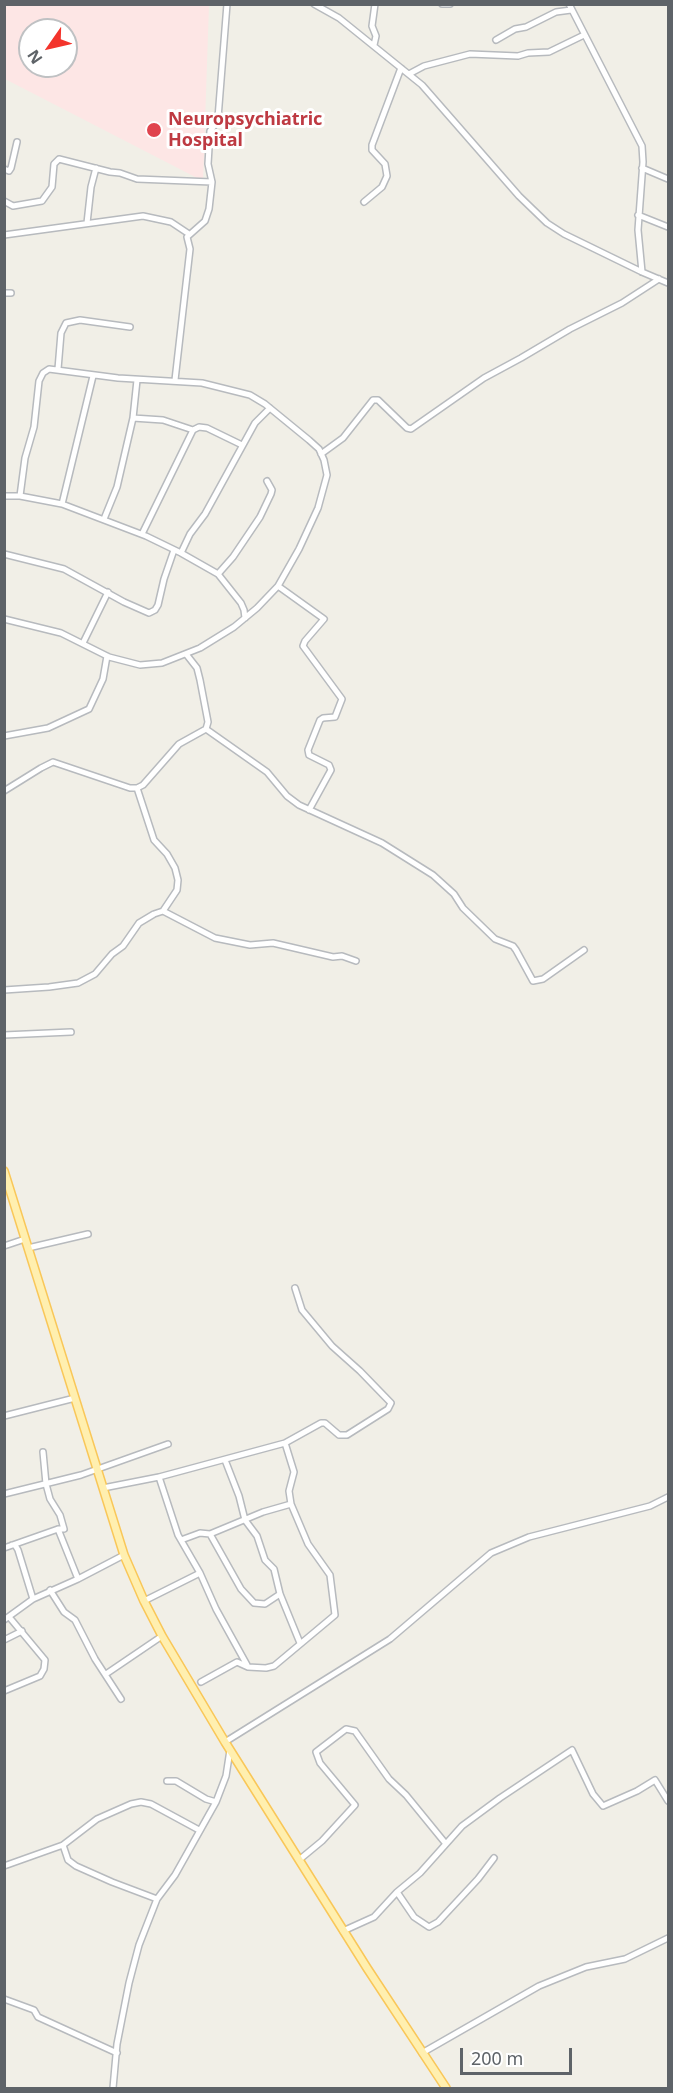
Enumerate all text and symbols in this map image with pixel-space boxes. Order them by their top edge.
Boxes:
north arrow [18,18,78,78]
text: N [22,45,47,68]
place label: Neuropsychiatric Hospital [168,109,322,152]
marker: Neuropsychiatric Hospital [145,121,163,139]
scale bar [463,2036,576,2074]
text: 200 m [471,2046,523,2070]

